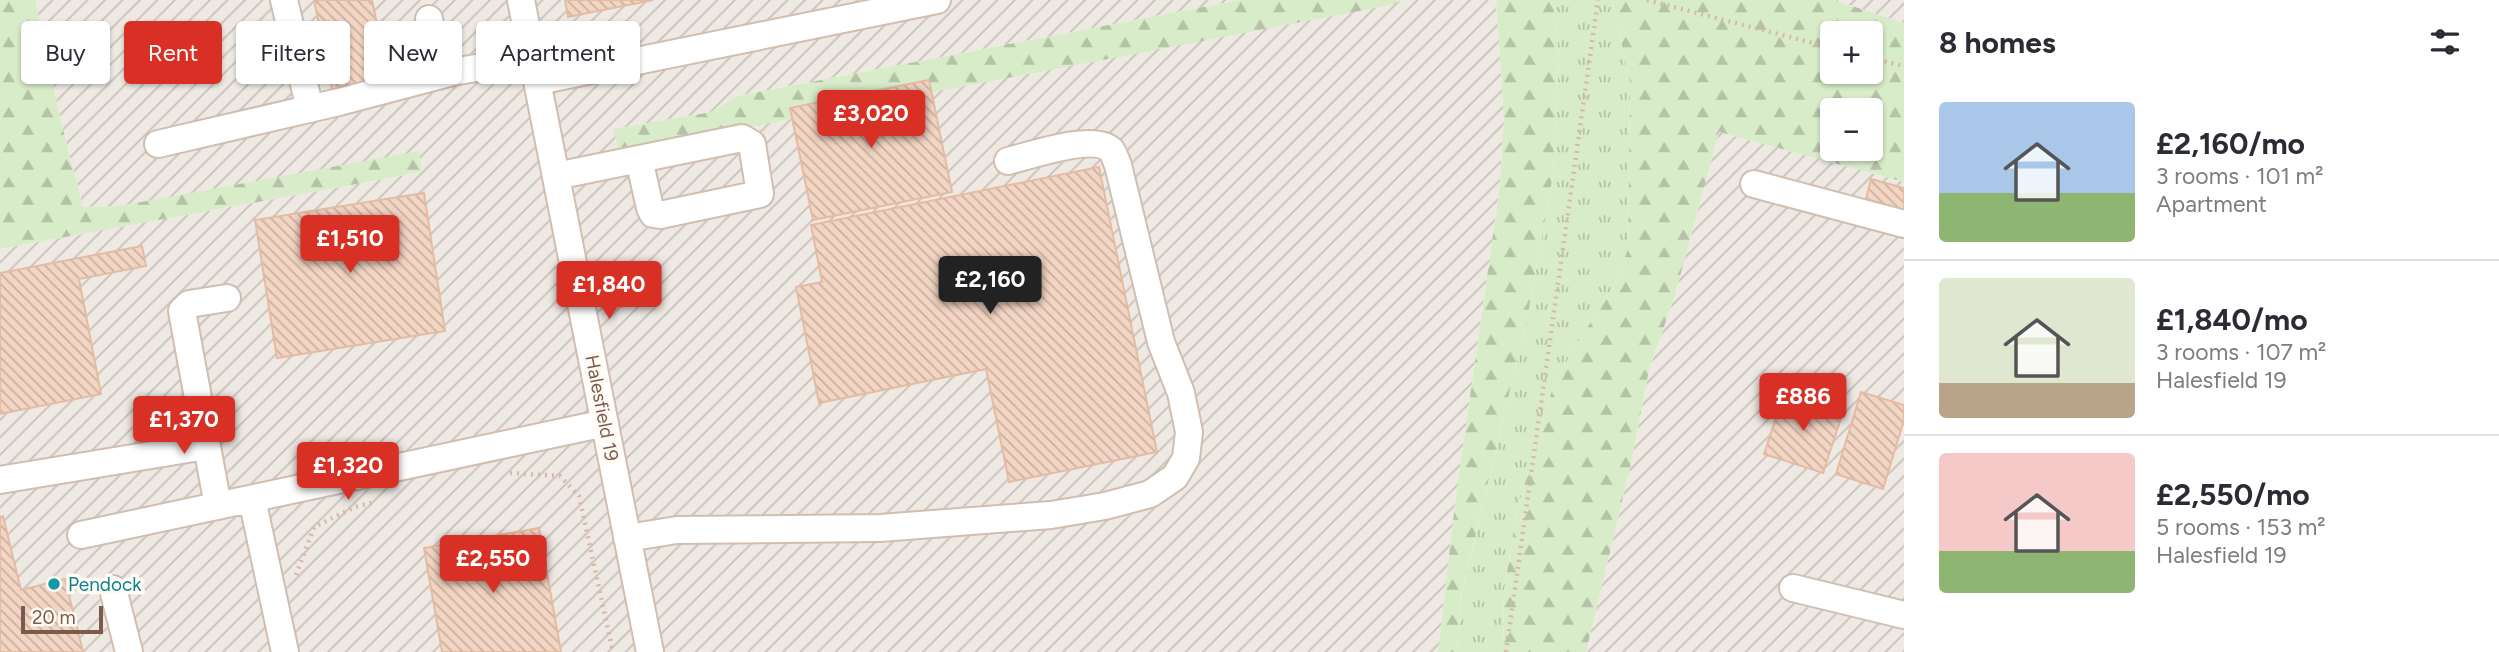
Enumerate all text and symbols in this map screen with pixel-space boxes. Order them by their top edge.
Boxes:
chip: Buy [21,21,110,84]
chip: Rent [124,21,222,84]
chip: Filters [236,21,350,84]
chip: New [364,21,462,84]
chip: Apartment [476,21,640,84]
map controls [1820,21,1883,161]
button: + [1820,21,1883,84]
icon: filters [2426,23,2464,61]
text: 8 homes [1939,24,2056,61]
pin: £3,020 [814,90,928,150]
button: − [1820,98,1883,161]
text: £3,020 [833,99,909,127]
text: £2,160/mo [2156,125,2305,162]
icon: home [1995,130,2079,214]
text: 3 rooms · 101 m² [2156,162,2323,190]
text: Apartment [2156,190,2267,218]
pin: £1,510 [293,216,407,275]
text: £1,510 [316,224,384,252]
pin: £2,160 [933,256,1047,316]
pin: £1,840 [552,262,666,321]
text: £2,160 [955,265,1025,293]
text: £1,840 [573,270,645,298]
text: £1,840/mo [2156,301,2308,338]
icon: home [1995,306,2079,390]
text: 3 rooms · 107 m² [2156,338,2326,366]
street label: Halesfield 19 [580,353,624,463]
text: Halesfield 19 [2156,366,2286,394]
pin: £886 [1762,374,1844,433]
text: £886 [1775,382,1831,410]
pin: £1,370 [127,396,241,456]
text: £1,370 [149,405,219,433]
pin: £1,320 [291,442,405,502]
text: £1,320 [313,451,383,479]
text: £2,550/mo [2156,476,2310,513]
icon: home [1995,481,2079,565]
text: 5 rooms · 153 m² [2156,513,2326,541]
pin: £2,550 [436,536,550,595]
text: Halesfield 19 [2156,541,2286,569]
text: £2,550 [456,544,530,572]
place label: Pendock [68,573,142,596]
marker: Pendock [46,576,62,592]
scale bar [21,603,103,635]
text: 20 m [32,606,76,629]

